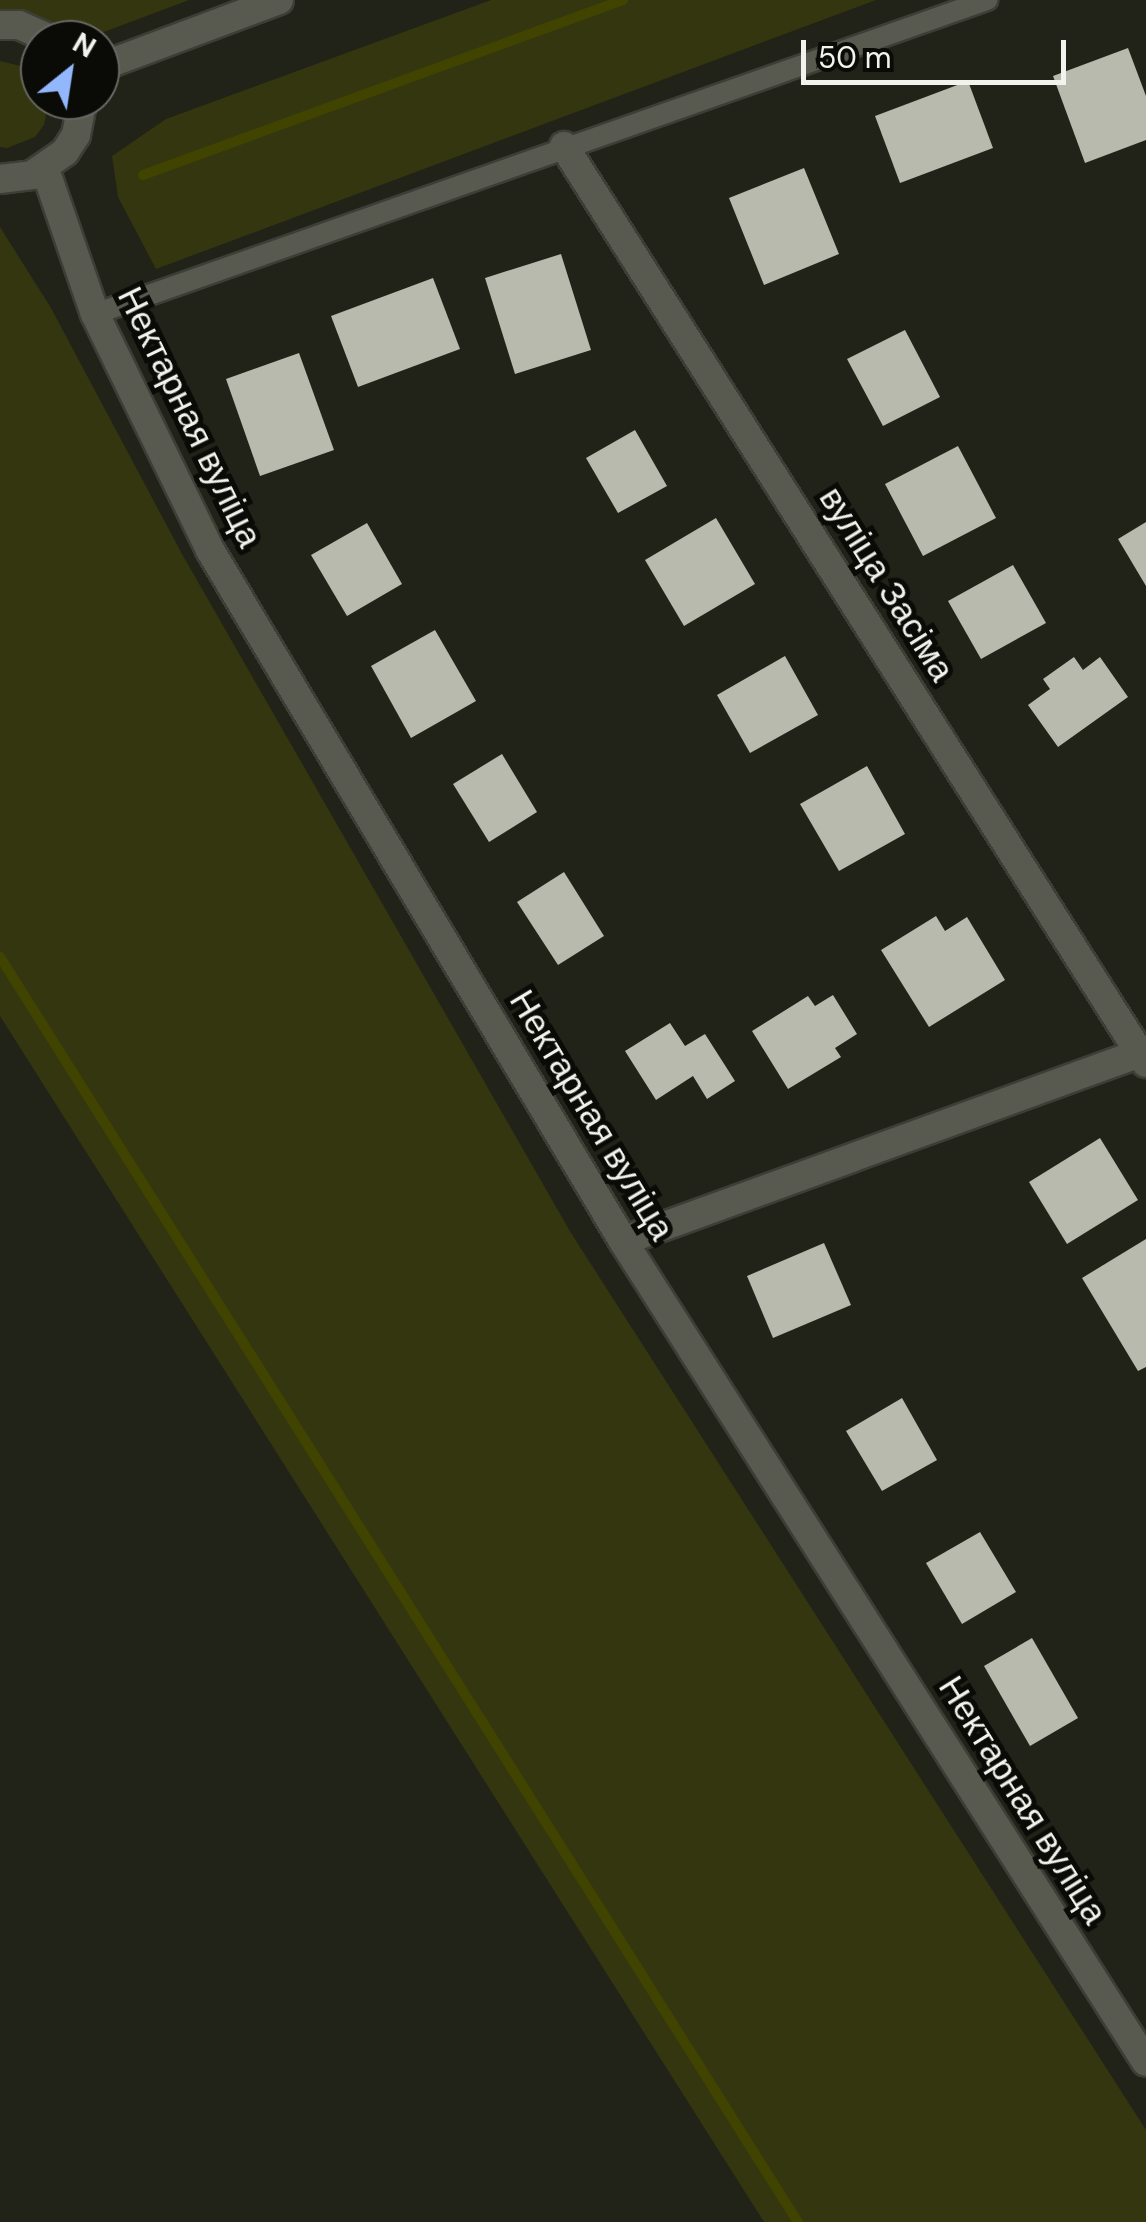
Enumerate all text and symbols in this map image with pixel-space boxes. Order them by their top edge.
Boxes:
north arrow [20,20,120,120]
scale bar [806,20,1071,82]
text: N [66,24,102,66]
text: 50 m [818,38,892,77]
street label: Нектарная вуліца [109,280,271,554]
street label: вуліца Засіма [811,479,963,689]
street label: Нектарная вуліца [501,982,683,1248]
street label: Нектарная вуліца [930,1668,1116,1932]

